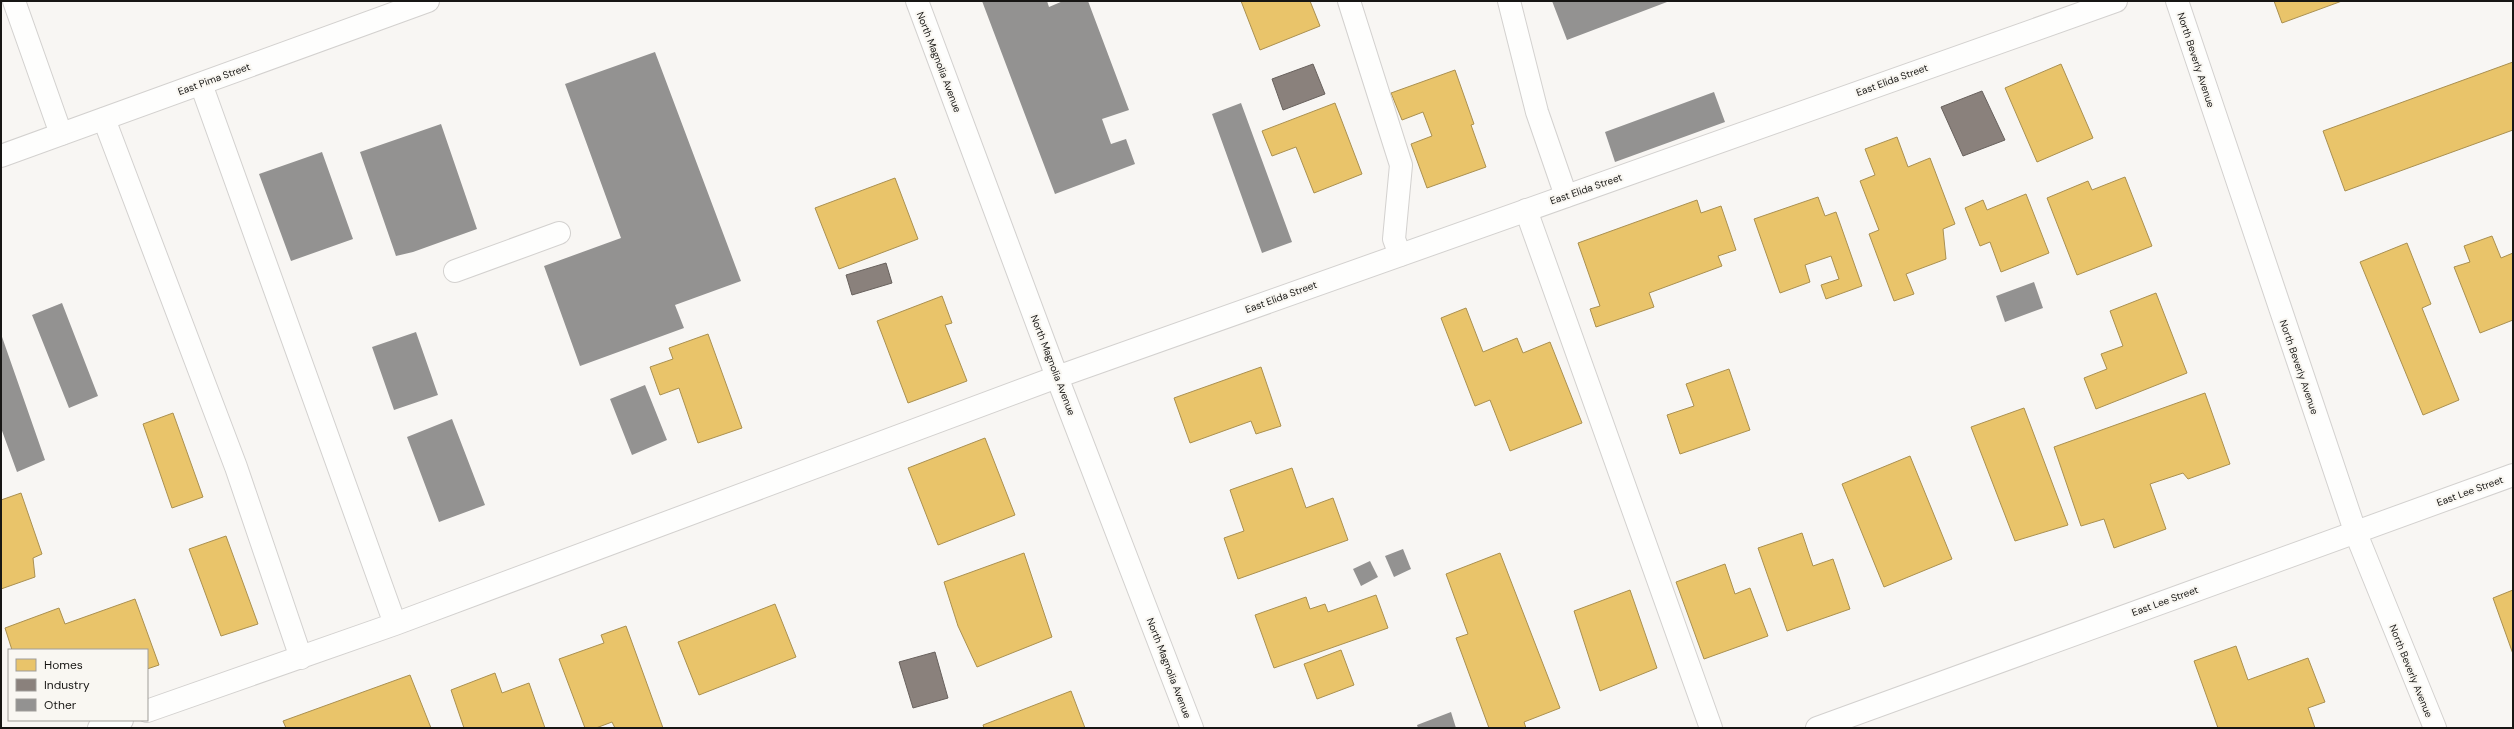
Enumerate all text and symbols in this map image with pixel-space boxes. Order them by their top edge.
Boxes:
street label: North Magnolia Avenue [914,10,964,114]
street label: North Beverly Avenue [2174,11,2218,109]
street label: East Pima Street [176,60,252,98]
street label: East Elida Street [1854,61,1930,99]
street label: East Elida Street [1548,171,1624,207]
street label: East Elida Street [1243,278,1319,316]
street label: North Magnolia Avenue [1028,313,1078,417]
street label: North Beverly Avenue [2277,318,2321,416]
street label: East Lee Street [2435,473,2505,509]
street label: East Lee Street [2130,583,2200,619]
street label: North Magnolia Avenue [1144,616,1194,720]
street label: North Beverly Avenue [2386,623,2436,720]
legend [8,649,148,721]
text: Homes [44,657,83,673]
text: Industry [44,677,90,693]
text: Other [44,697,77,713]

